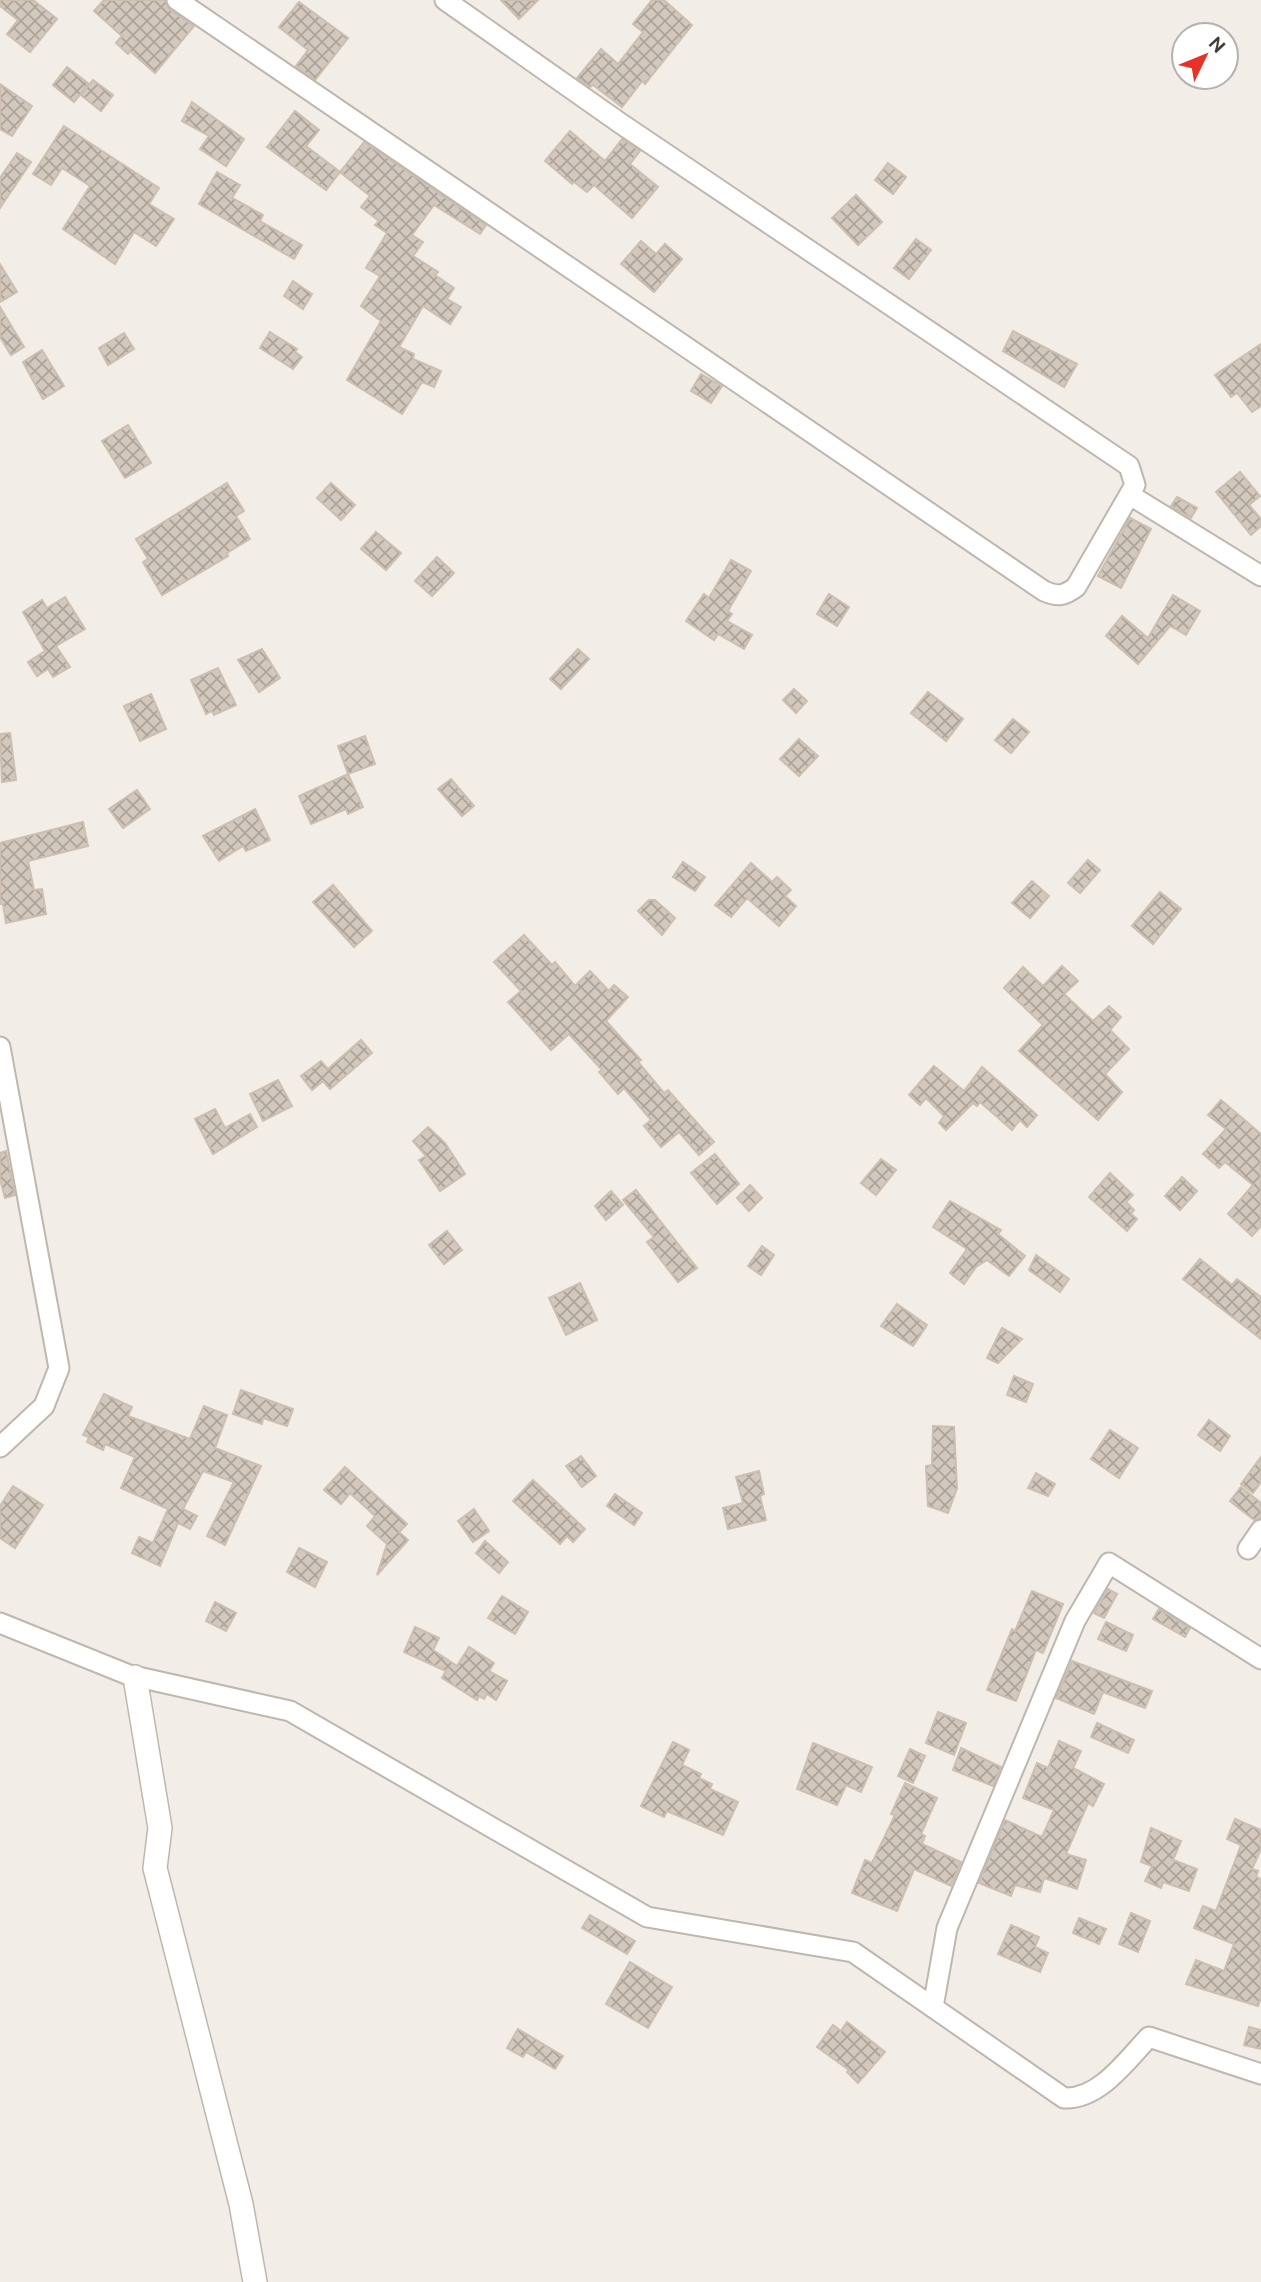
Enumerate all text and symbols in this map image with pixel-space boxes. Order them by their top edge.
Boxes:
north arrow [1170,21,1240,91]
text: N [1205,32,1230,57]

